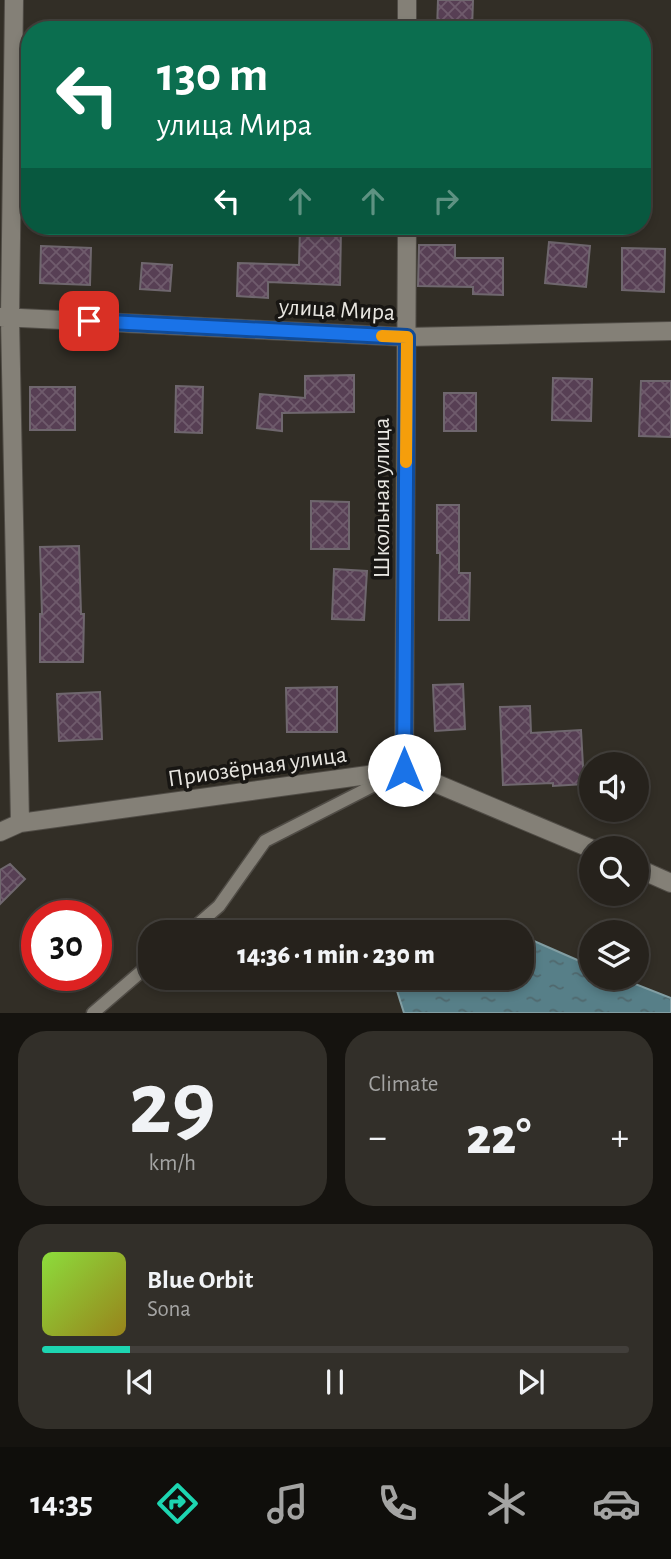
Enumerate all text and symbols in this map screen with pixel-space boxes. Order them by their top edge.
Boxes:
icon: left [42,49,133,140]
text: 130 m [157,51,268,100]
text: улица Мира [157,109,312,141]
icon: left [208,182,246,220]
icon: ahead [281,182,319,220]
icon: ahead [354,182,392,220]
icon: right [427,182,465,220]
pin [59,291,119,351]
street label: улица Мира [277,295,396,325]
icon: arrive [70,302,108,340]
street label: Школьная улица [370,418,394,578]
position arrow [367,733,441,807]
street label: Приозёрная улица [166,743,348,791]
map controls [579,752,649,990]
button: sound [579,752,649,822]
button: search [579,836,649,906]
speed limit sign: 30 [21,900,112,991]
button: layers [579,920,649,990]
text: 14:36 · 1 min · 230 m [237,942,435,968]
text: 29 [129,1059,216,1150]
text: Climate [369,1073,438,1096]
text: 22° [466,1111,531,1163]
text: − [369,1119,387,1157]
text: + [611,1119,629,1157]
text: km/h [149,1152,196,1175]
text: Blue Orbit [147,1267,253,1293]
text: Sona [147,1298,191,1321]
icon: previous [121,1363,159,1401]
icon: pause [316,1363,354,1401]
icon: next [512,1363,550,1401]
icon: directions [153,1479,202,1528]
icon: music [263,1479,312,1528]
icon: phone [373,1479,422,1528]
icon: climate [482,1479,531,1528]
icon: car [592,1479,641,1528]
text: 14:35 [30,1487,93,1519]

